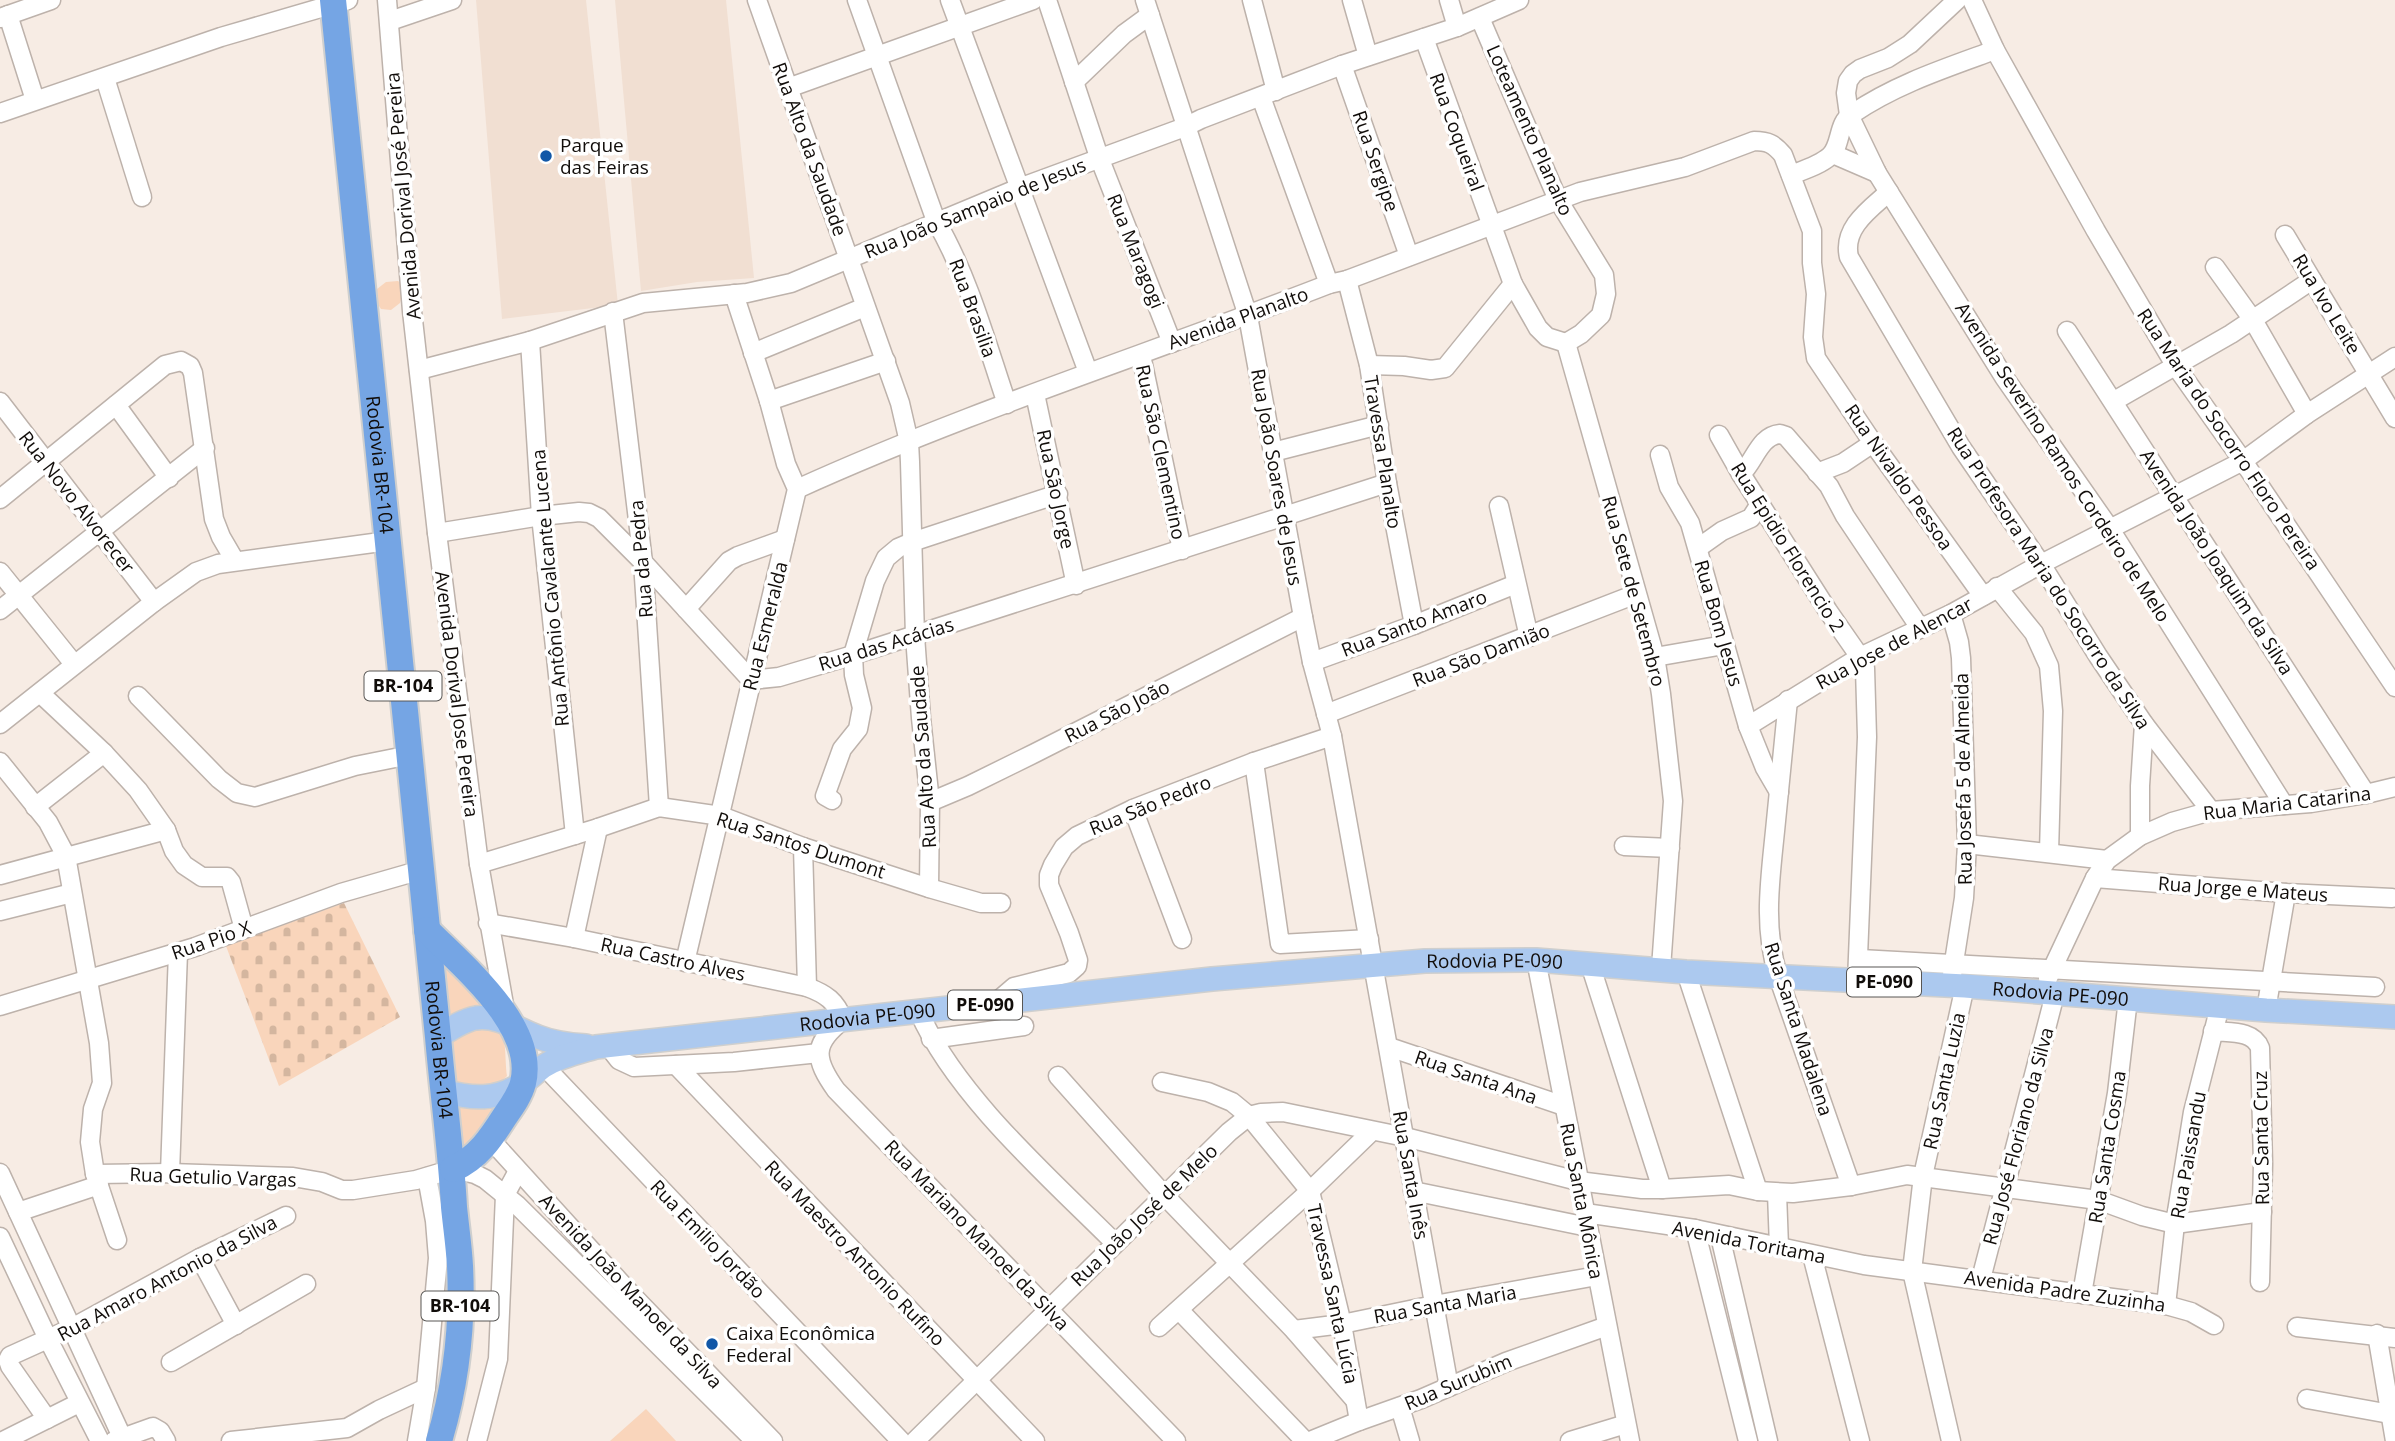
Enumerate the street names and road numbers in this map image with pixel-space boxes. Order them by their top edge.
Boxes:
street label: Loteamento Planalto [1481,40,1579,220]
street label: Rua Alto da Saudade [766,59,854,239]
street label: Rua Coqueiral [1424,69,1490,195]
street label: Avenida Dorival José Pereira [379,71,427,321]
street label: Rua Sergipe [1347,107,1405,215]
street label: Rua João Sampaio de Jesus [860,152,1090,264]
street label: Rua Maragogi [1101,190,1171,312]
street label: Rua Ivo Leite [2287,249,2367,359]
street label: Rua Brasilia [943,255,1003,361]
street label: Avenida Planalto [1164,281,1312,355]
street label: Avenida Severino Ramos Cordeiro de Melo [1950,297,2176,627]
street label: Rua Maria do Socorro Floro Pereira [2131,303,2327,575]
street label: Rua São Clementino [1130,362,1192,542]
street label: Rua João Soares de Jesus [1245,366,1309,588]
street label: Travessa Planalto [1358,374,1408,530]
street label: Rodovia BR-104 [360,394,400,535]
street label: Rua Nivaldo Pessoa [1839,399,1959,555]
street label: Rua Profesora Maria do Socorro da Silva [1941,422,2157,734]
street label: Rua Novo Alvorecer [13,425,141,579]
street label: Rua São Jorge [1031,427,1081,551]
street label: Avenida João Joaquim da Silva [2134,444,2300,680]
street label: Rua Antônio Cavalcante Lucena [525,448,575,728]
street label: Rua Epidio Florencio 2 [1725,457,1851,637]
street label: Rua Sete de Setembro [1596,493,1672,689]
street label: Rua da Pedra [623,499,659,619]
street label: Rua Bom Jesus [1688,557,1750,689]
street label: Rua Esmeralda [736,559,794,693]
street label: Avenida Dorival Jose Pereira [429,569,485,819]
street label: Rua Santo Amaro [1337,583,1491,663]
street label: Rua Jose de Alencar [1811,591,1977,695]
street label: Rua das Acácias [815,611,957,677]
street label: Rua São Damião [1409,617,1553,693]
street label: Rua Alto da Saudade [904,665,942,849]
road number: BR-104 [364,672,442,700]
street label: Rua São João [1060,673,1174,749]
street label: Rua Josefa 5 de Almeida [1948,673,1978,885]
street label: Rua São Pedro [1085,769,1215,841]
street label: Rua Maria Catarina [2201,780,2373,826]
street label: Rua Santos Dumont [713,805,889,885]
street label: Rua Jorge e Mateus [2157,870,2329,908]
street label: Rua Pio X [168,914,254,966]
street label: Rua Castro Alves [598,931,748,987]
street label: Rua Santa Madalena [1759,939,1839,1119]
street label: Rodovia PE-090 [1426,947,1564,975]
road number: PE-090 [1847,967,1921,996]
street label: Rodovia PE-090 [1991,975,2130,1012]
street label: Rodovia BR-104 [419,979,459,1120]
road number: PE-090 [948,990,1022,1020]
street label: Rodovia PE-090 [798,997,937,1037]
street label: Rua Santa Luzia [1917,1010,1971,1152]
street label: Rua José Floriano da Silva [1976,1024,2060,1248]
street label: Rua Santa Ana [1411,1044,1541,1110]
street label: Rua Santa Cosma [2082,1069,2132,1225]
street label: Rua Santa Cruz [2247,1071,2275,1205]
street label: Rua Paissandu [2164,1089,2212,1221]
street label: Rua Santa Inês [1387,1109,1435,1241]
street label: Rua Santa Mônica [1554,1121,1610,1281]
street label: Rua Mariano Manoel da Silva [879,1134,1075,1336]
street label: Rua João José de Melo [1065,1138,1223,1292]
street label: Rua Maestro Antonio Rufino [759,1154,951,1352]
street label: Rua Getulio Vargas [129,1161,297,1193]
street label: Rua Emilio Jordão [645,1174,771,1304]
street label: Avenida João Manoel da Silva [534,1188,728,1394]
street label: Travessa Santa Lúcia [1301,1202,1365,1386]
street label: Rua Amaro Antonio da Silva [53,1209,281,1347]
street label: Avenida Toritama [1670,1214,1828,1270]
street label: Avenida Padre Zuzinha [1963,1264,2167,1318]
street label: Rua Santa Maria [1372,1279,1518,1329]
road number: BR-104 [421,1292,498,1321]
street label: Rua Surubim [1400,1348,1516,1416]

